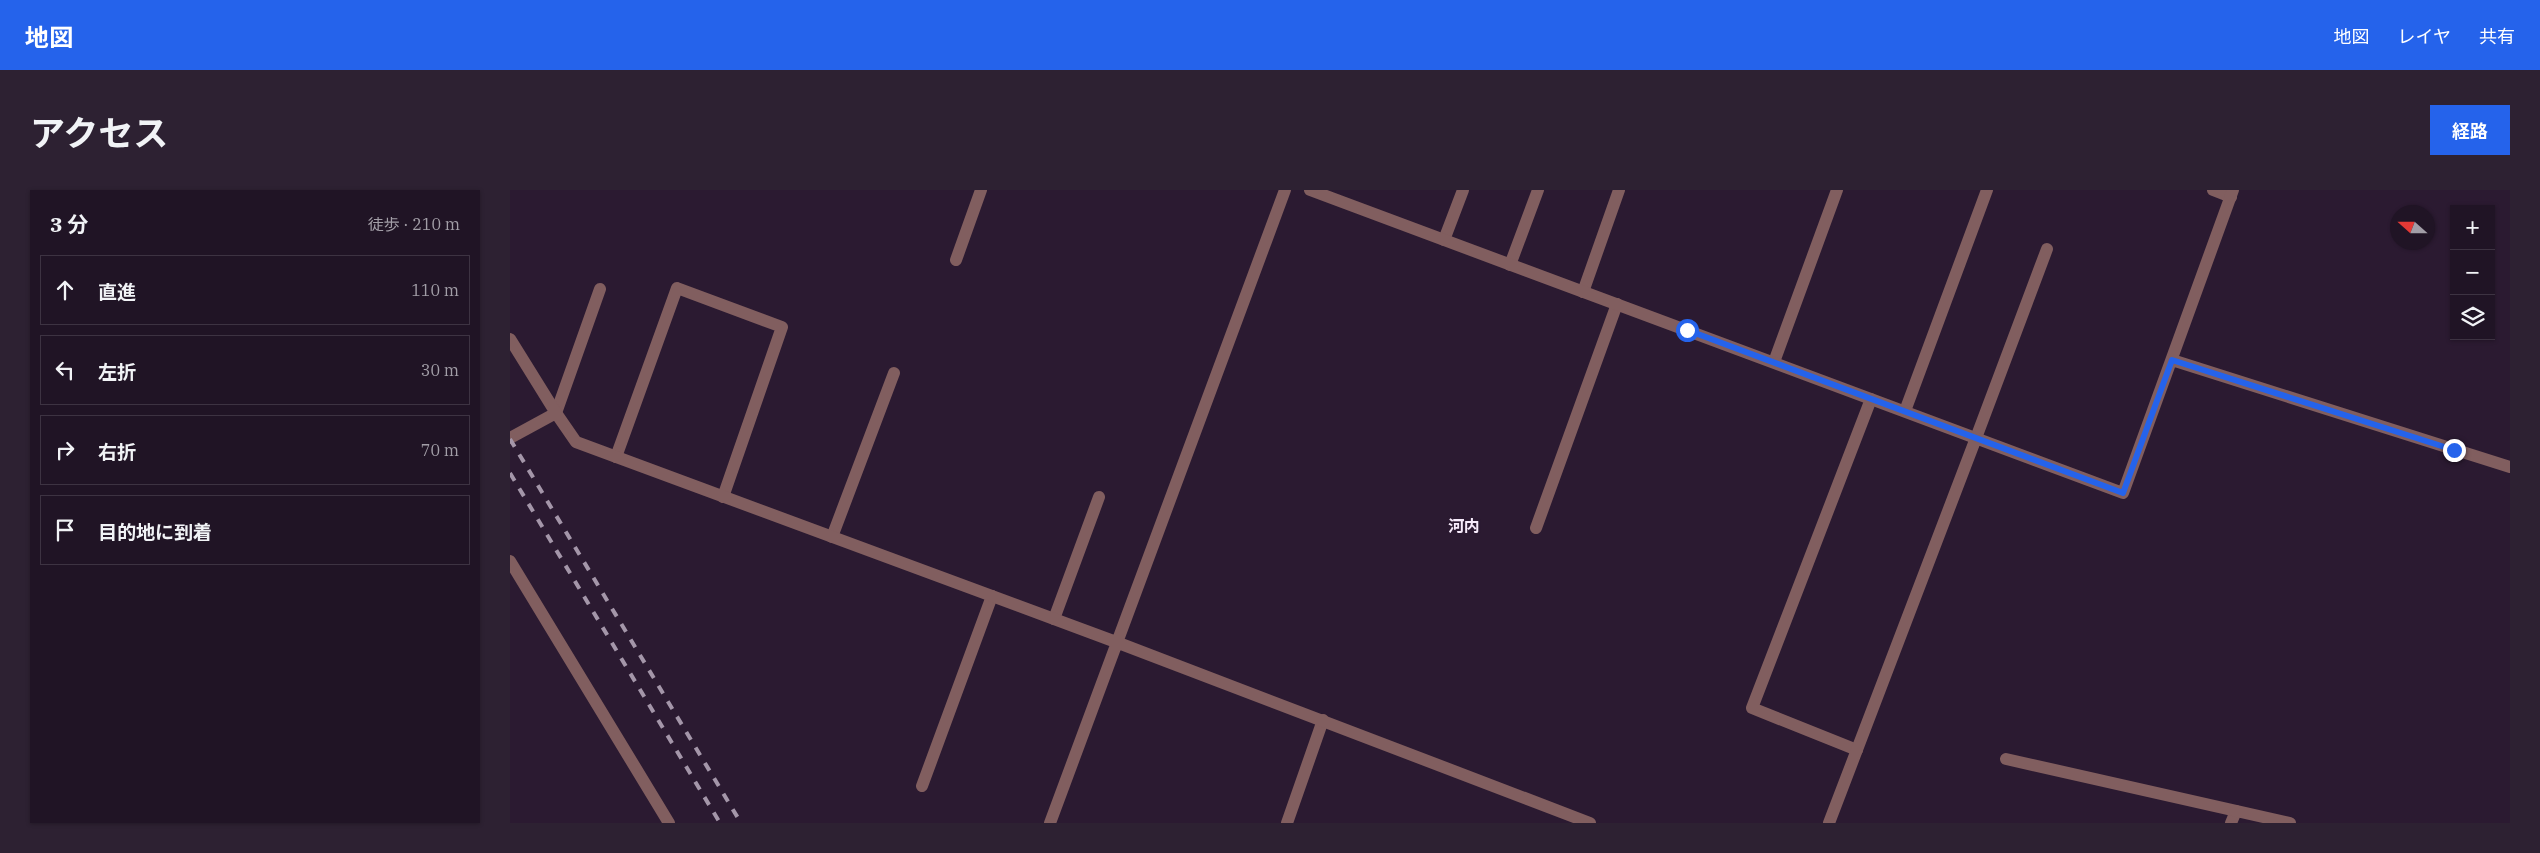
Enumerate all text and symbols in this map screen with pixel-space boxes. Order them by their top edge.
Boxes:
text: 地図 [25,21,73,53]
text: 地図 [2334,25,2370,48]
text: レイヤ [2398,25,2451,48]
text: 共有 [2479,25,2515,48]
button: 経路 [2430,105,2510,155]
text: アクセス [30,110,168,156]
north arrow [2390,205,2435,250]
map controls [2450,205,2495,340]
button: + [2450,205,2495,250]
text: 3 分 [50,210,88,238]
text: 徒歩 · 210 m [368,214,460,234]
button: − [2450,250,2495,295]
icon: ahead [51,276,79,304]
text: 直進 [98,280,136,304]
text: 110 m [411,280,459,300]
button: layers [2450,295,2495,340]
route start [1676,319,1699,342]
icon: left [51,356,79,384]
text: 左折 [98,360,136,384]
text: 30 m [421,360,459,380]
icon: right [51,436,79,464]
route end [2443,439,2466,462]
text: 右折 [98,440,136,464]
text: 70 m [421,440,459,460]
icon: arrive [51,516,79,544]
district label: 河内 [1448,516,1480,536]
text: 目的地に到着 [98,520,212,544]

